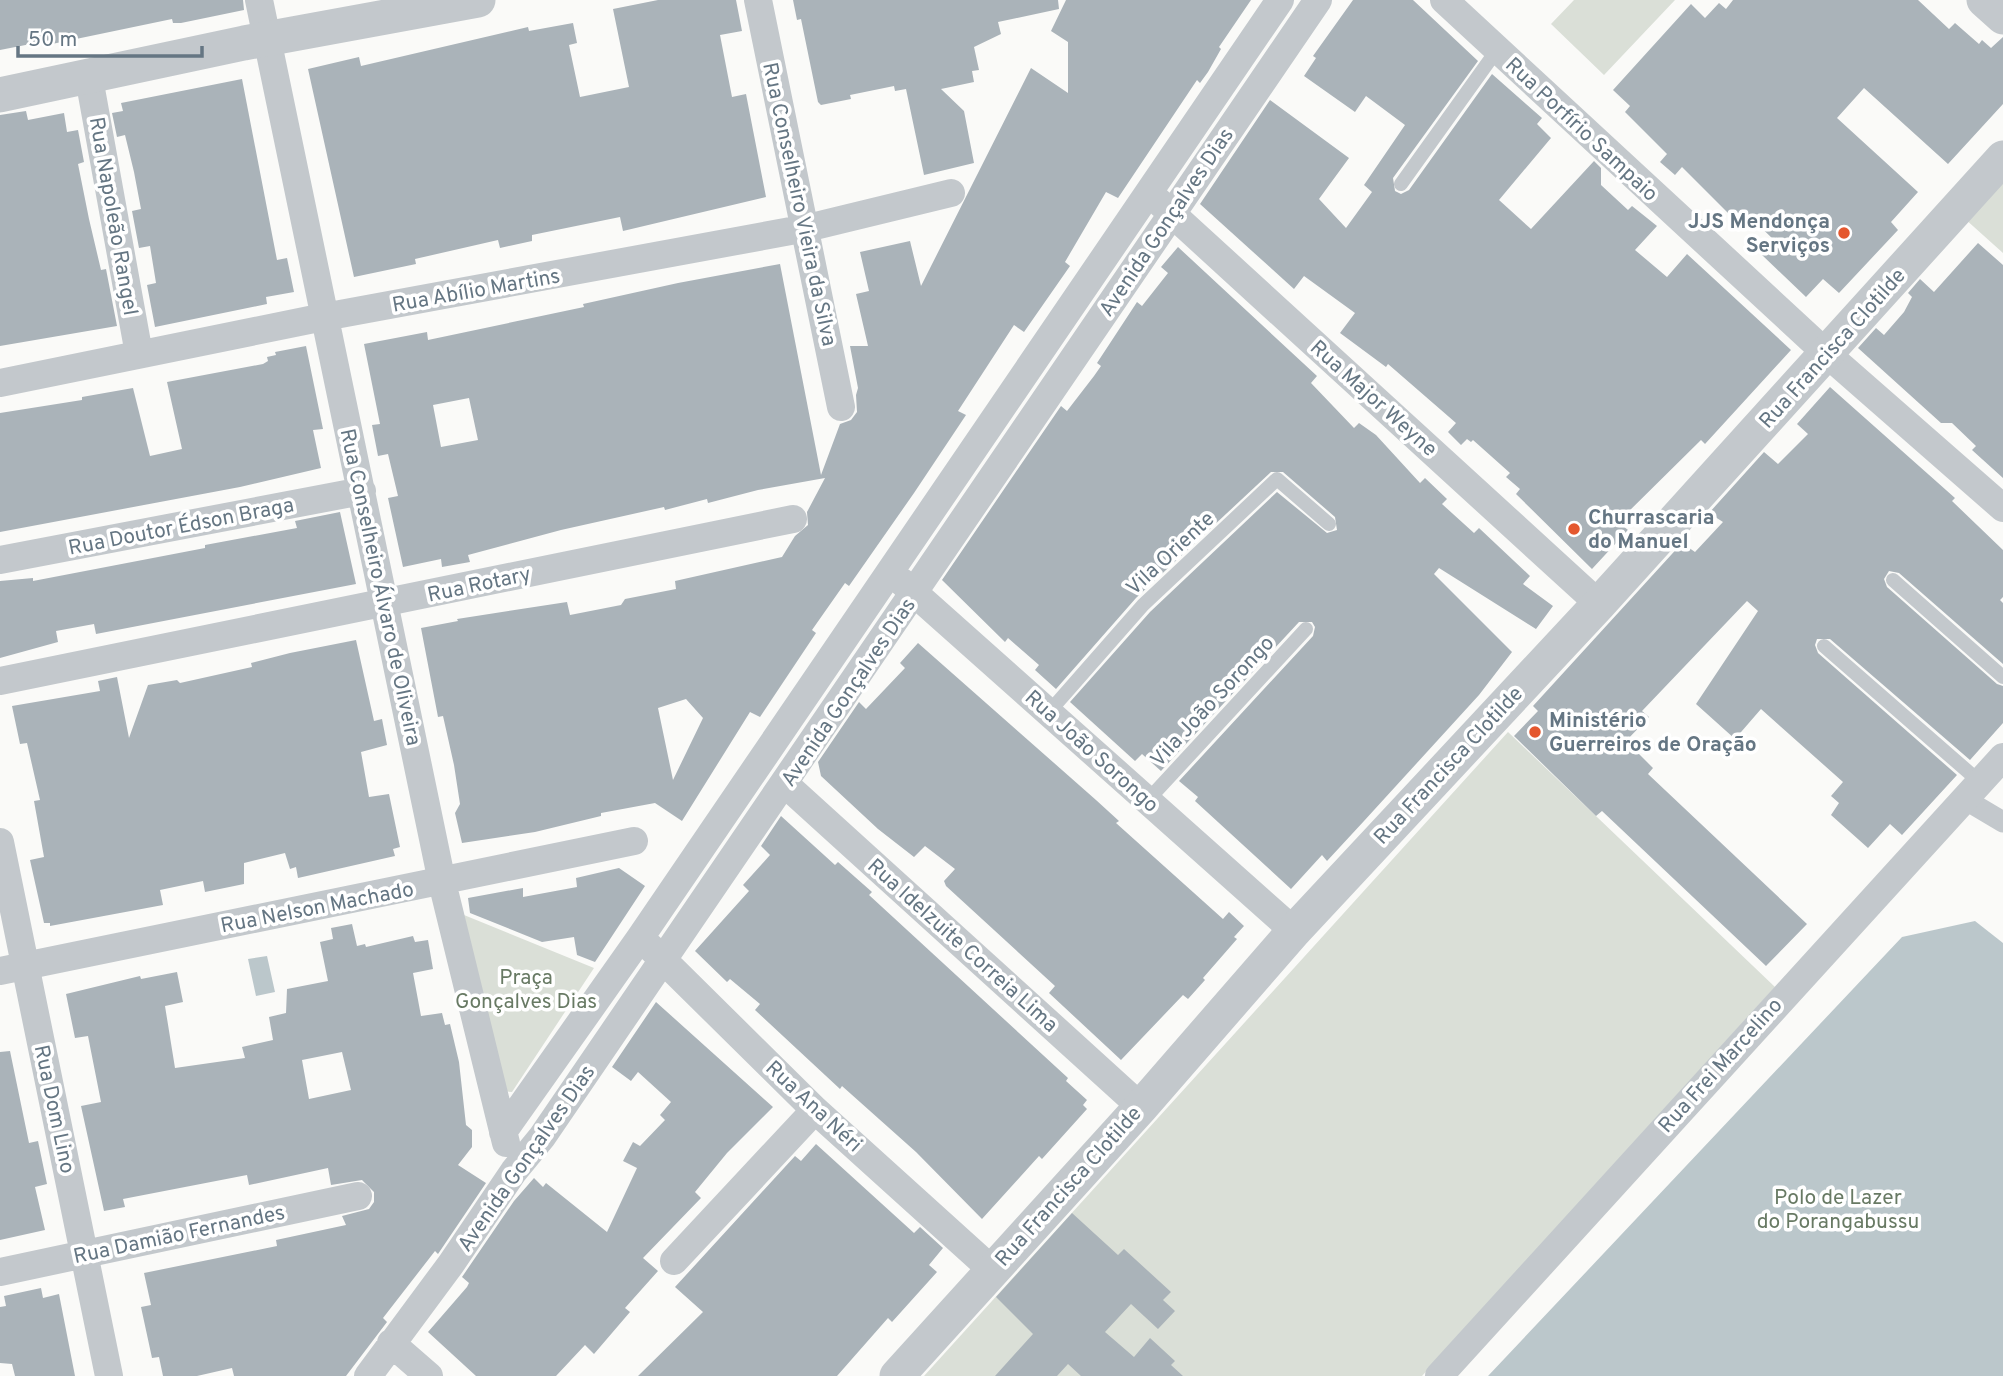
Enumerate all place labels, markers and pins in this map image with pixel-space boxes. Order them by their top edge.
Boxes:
place label: JJS Mendonça Serviços [1688,209,1830,260]
marker: JJS Mendonça Serviços [1836,225,1852,241]
place label: Churrascaria do Manuel [1588,505,1715,556]
marker: Churrascaria do Manuel [1566,521,1582,537]
place label: Ministério Guerreiros de Oração [1549,708,1757,759]
marker: Ministério Guerreiros de Oração [1527,724,1543,740]

